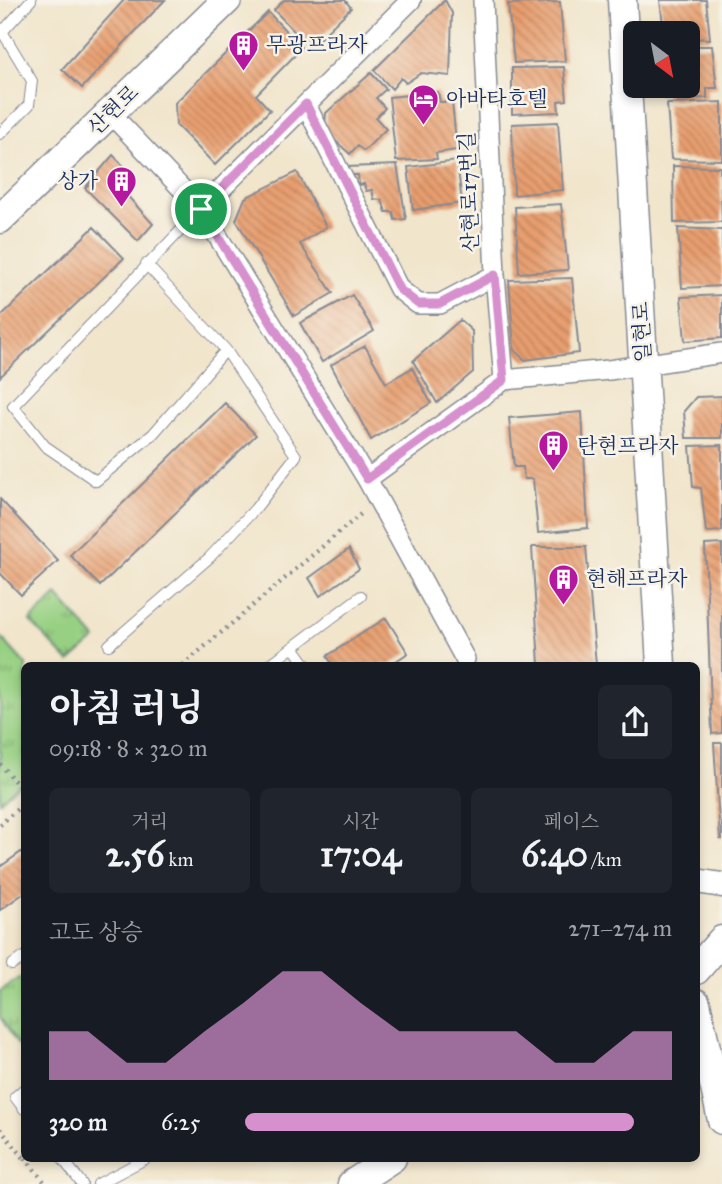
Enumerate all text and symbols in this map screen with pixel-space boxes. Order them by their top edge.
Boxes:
north arrow [623,21,700,98]
map controls [623,21,700,98]
building icon: 무광프라자 [226,28,260,72]
place label: 무광프라자 [266,32,368,58]
street label: 산현로 [82,80,144,140]
hotel icon: 아바타호텔 [406,82,440,126]
place label: 아바타호텔 [446,86,547,112]
street label: 산현로17번길 [454,131,484,253]
building icon: 상가 [104,164,138,208]
place label: 상가 [57,168,99,194]
pin [171,179,231,239]
icon: arrive [182,190,220,228]
street label: 일현로 [627,301,657,363]
building icon: 탄현프라자 [537,429,571,473]
place label: 탄현프라자 [577,433,679,459]
building icon: 현해프라자 [546,562,580,606]
place label: 현해프라자 [586,566,688,592]
text: 아침 러닝 [49,685,204,731]
button: share [598,685,672,759]
text: 09:18 · 8 × 320 m [49,734,208,762]
text: 거리 [131,810,168,833]
text: 시간 [342,810,379,833]
text: 페이스 [544,810,599,833]
text: 2.56 [106,833,165,876]
text: 17:04 [320,833,401,876]
text: 6:40 [521,833,588,876]
text: km [165,848,193,871]
text: /km [588,848,622,871]
text: 271–274 m [568,914,672,942]
text: 고도 상승 [49,918,143,946]
text: 320 m [49,1108,107,1136]
text: 6:25 [161,1108,200,1136]

